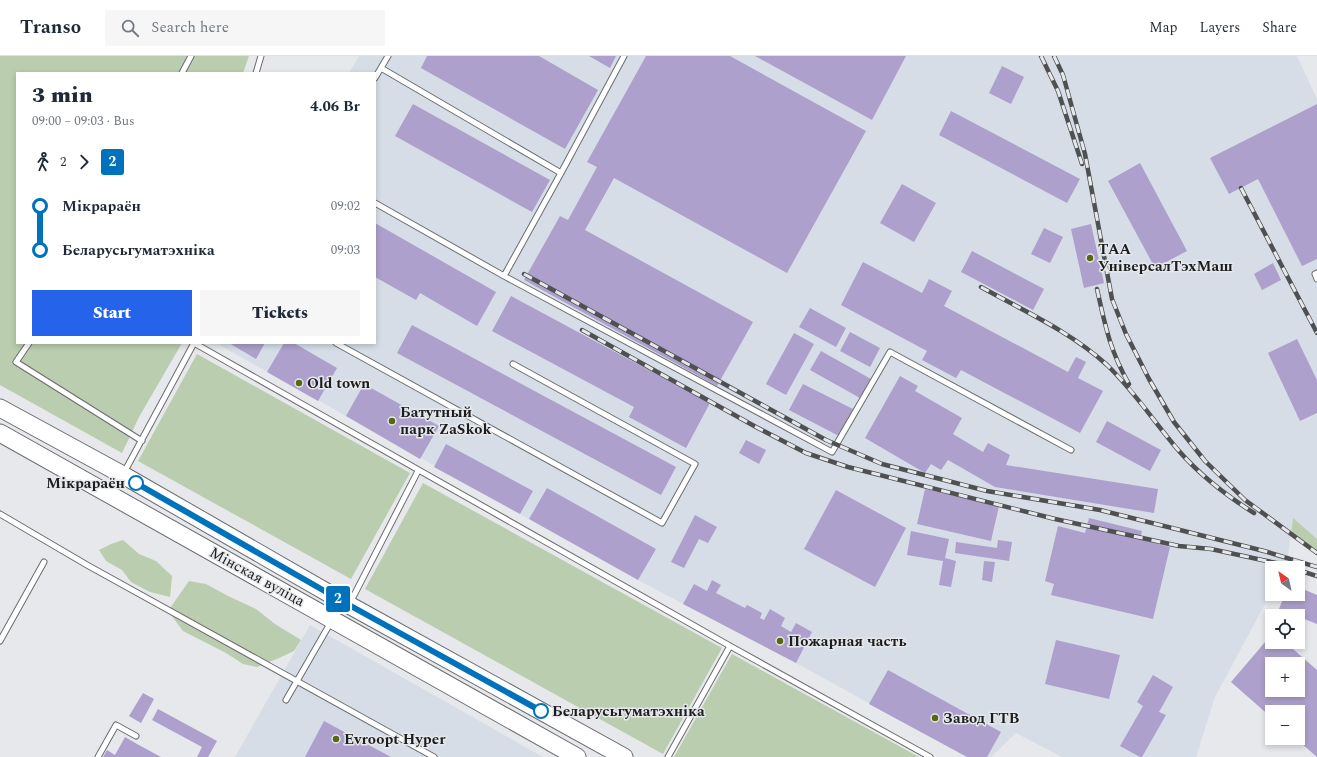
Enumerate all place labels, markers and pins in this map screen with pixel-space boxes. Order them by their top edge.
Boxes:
place label: ТАА УніверсалТэхМаш [1098,238,1233,278]
marker: ТАА УніверсалТэхМаш [1085,253,1095,263]
place label: Old town [307,372,370,395]
marker: Old town [294,378,304,388]
place label: Батутный парк ZaSkok [400,401,491,441]
marker: Батутный парк ZaSkok [387,416,397,426]
place label: Мікрараён [46,472,125,495]
marker: Мікрараён [128,475,144,491]
place label: Пожарная часть [788,630,906,653]
marker: Пожарная часть [775,636,785,646]
place label: Беларусьгуматэхніка [552,700,705,723]
marker: Беларусьгуматэхніка [533,703,549,719]
place label: Завод ГТВ [943,707,1020,730]
marker: Завод ГТВ [930,713,940,723]
place label: Evroopt Hyper [344,728,446,751]
marker: Evroopt Hyper [331,734,341,744]

